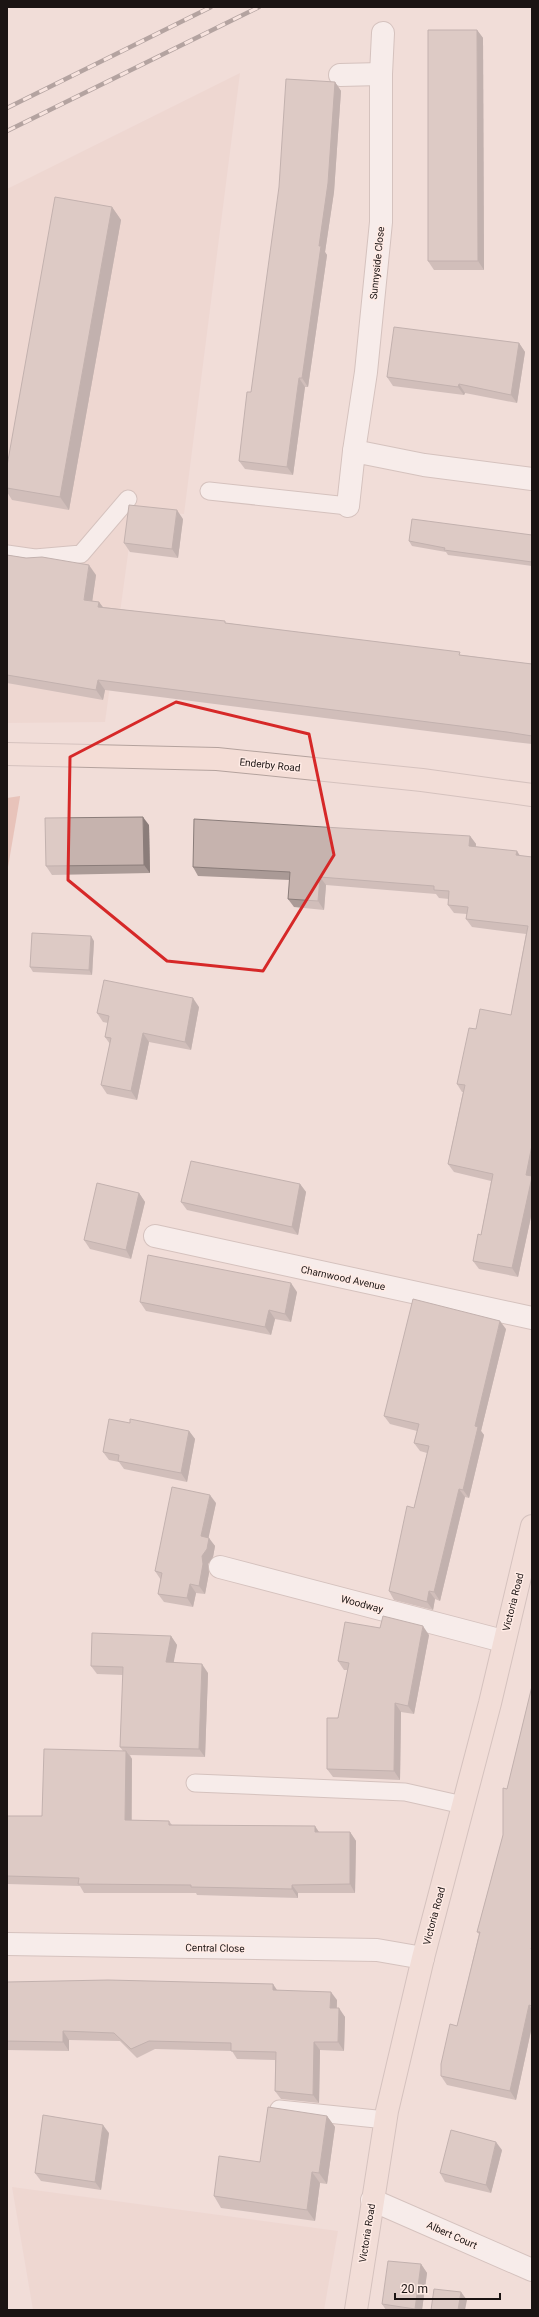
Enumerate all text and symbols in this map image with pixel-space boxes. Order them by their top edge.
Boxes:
street label: Sunnyside Close [368,226,386,300]
street label: Enderby Road [239,756,301,774]
street label: Charnwood Avenue [300,1264,386,1292]
street label: Victoria Road [500,1572,526,1632]
street label: Woodway [340,1593,385,1615]
street label: Victoria Road [421,1886,447,1946]
street label: Central Close [185,1942,245,1954]
street label: Victoria Road [357,2203,377,2263]
street label: Albert Court [425,2219,479,2251]
scale bar [395,2275,500,2301]
text: 20 m [401,2282,428,2296]

